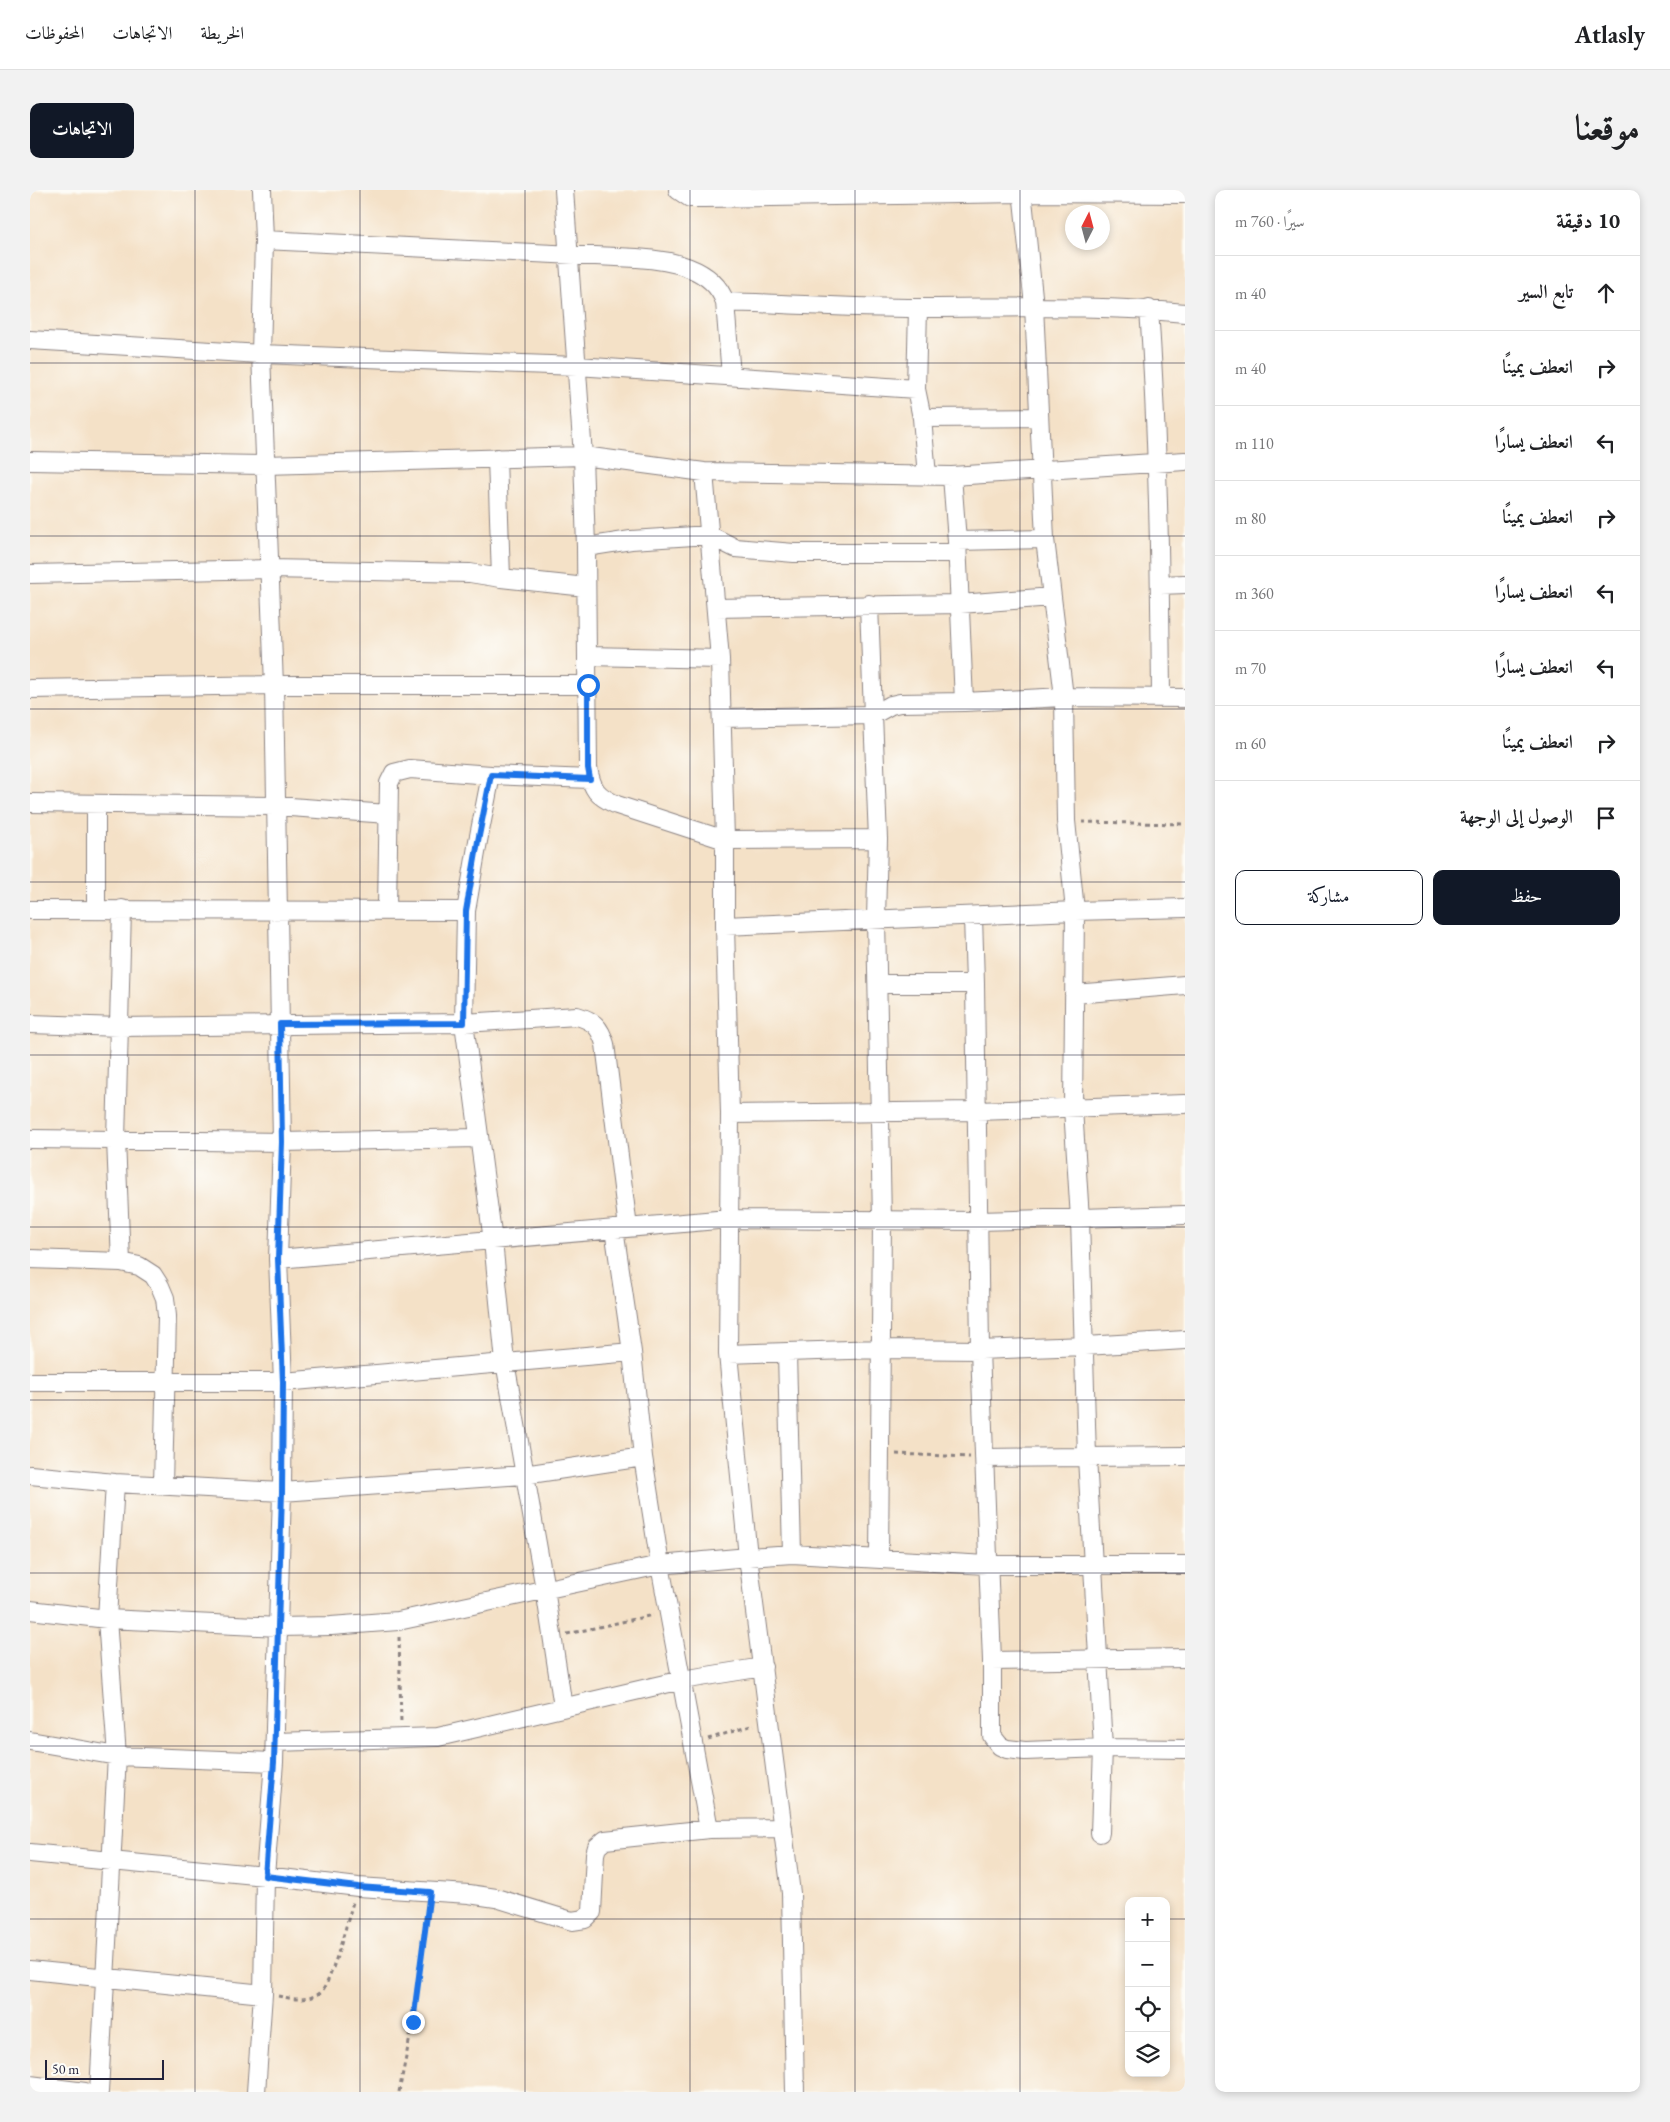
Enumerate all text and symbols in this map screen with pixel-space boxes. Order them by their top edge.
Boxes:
text: Atlasly [1575,19,1645,50]
text: المحفوظات [25,21,84,44]
text: الاتجاهات [112,21,172,44]
text: الخريطة [200,21,244,44]
button: الاتجاهات [30,103,134,158]
text: موقعنا [1575,104,1640,149]
north arrow [1065,205,1110,250]
text: 10 دقيقة [1556,207,1620,234]
text: سيرًا · 760 m [1235,211,1305,232]
text: تابع السير [1519,279,1573,304]
icon: ahead [1592,279,1620,307]
text: 40 m [1235,283,1266,304]
text: انعطف يمينًا [1502,354,1573,379]
icon: right [1592,354,1620,382]
text: 40 m [1235,358,1266,379]
text: انعطف يسارًا [1495,429,1573,454]
icon: left [1592,429,1620,457]
text: 110 m [1235,433,1274,454]
text: انعطف يمينًا [1502,504,1573,529]
icon: right [1592,504,1620,532]
text: 80 m [1235,508,1266,529]
text: انعطف يسارًا [1495,579,1573,604]
icon: left [1592,579,1620,607]
text: 360 m [1235,583,1274,604]
text: انعطف يسارًا [1495,654,1573,679]
icon: left [1592,654,1620,682]
text: 70 m [1235,658,1266,679]
route start [577,674,600,697]
text: انعطف يمينًا [1502,729,1573,754]
icon: right [1592,729,1620,757]
text: 60 m [1235,733,1266,754]
text: الوصول إلى الوجهة [1460,804,1573,829]
icon: arrive [1592,804,1620,832]
button: مشاركة [1235,870,1423,925]
button: حفظ [1433,870,1620,925]
map controls [1125,1897,1170,2077]
button: + [1125,1897,1170,1942]
button: − [1125,1942,1170,1987]
button: locate [1125,1987,1170,2032]
route end [402,2011,425,2034]
button: layers [1125,2032,1170,2077]
scale bar [45,2057,164,2080]
text: 50 m [52,2060,79,2078]

